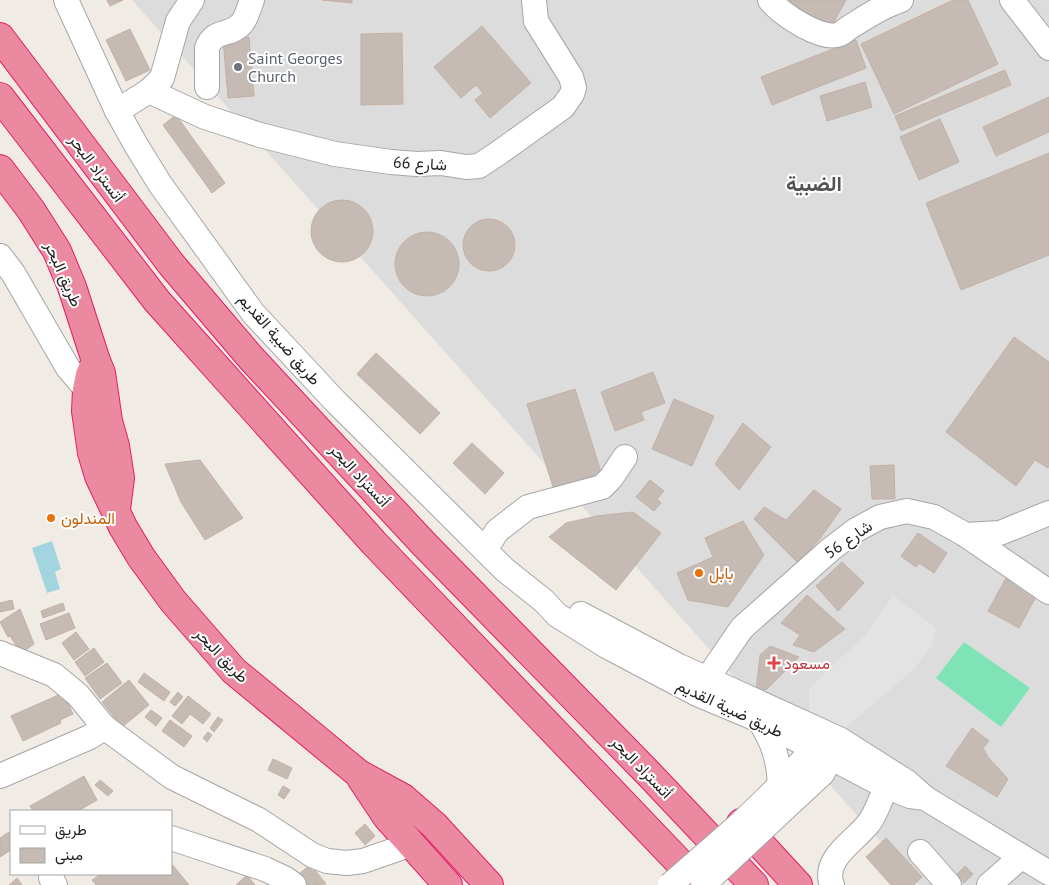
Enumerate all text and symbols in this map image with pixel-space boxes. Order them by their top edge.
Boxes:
place label: Saint Georges Church [248,48,343,86]
marker: Saint Georges Church [232,61,244,73]
street label: أتستراد البحر [64,129,129,207]
street label: شارع 66 [392,152,447,176]
district label: الضبية [786,170,842,197]
street label: طريق البحر [39,237,87,310]
street label: طريق ضبية القديم [234,289,325,390]
street label: أتستراد البحر [324,438,395,512]
place label: المندلون [61,508,115,529]
marker: المندلون [45,512,57,524]
street label: شارع 56 [820,515,877,564]
place label: بابل [709,563,733,584]
marker: بابل [693,567,705,579]
street label: طريق البحر [189,622,253,688]
place label: مسعود [784,653,830,674]
marker: مسعود [768,657,780,669]
street label: طريق ضبية القديم [673,675,787,742]
street label: أتستراد البحر [606,731,677,803]
legend [10,810,172,875]
text: طريق [55,820,87,840]
text: مبنى [55,845,83,865]

